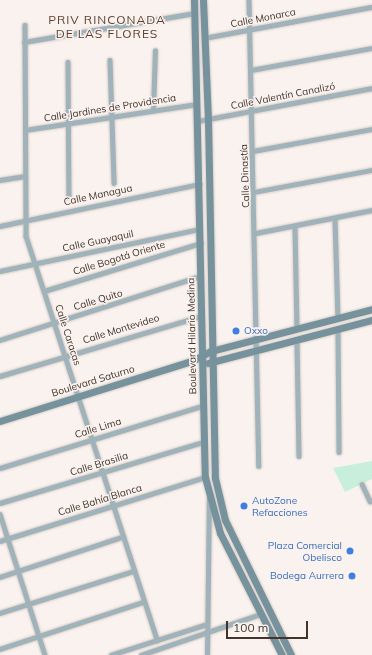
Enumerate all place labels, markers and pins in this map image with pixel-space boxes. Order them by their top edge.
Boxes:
place label: Oxxo [244,325,268,337]
marker: Oxxo [231,326,241,336]
place label: AutoZone Refacciones [252,494,308,518]
marker: AutoZone Refacciones [239,501,249,511]
place label: Plaza Comercial Obelisco [268,539,342,562]
marker: Plaza Comercial Obelisco [345,546,355,556]
place label: Bodega Aurrera [270,570,344,582]
marker: Bodega Aurrera [347,571,357,581]

